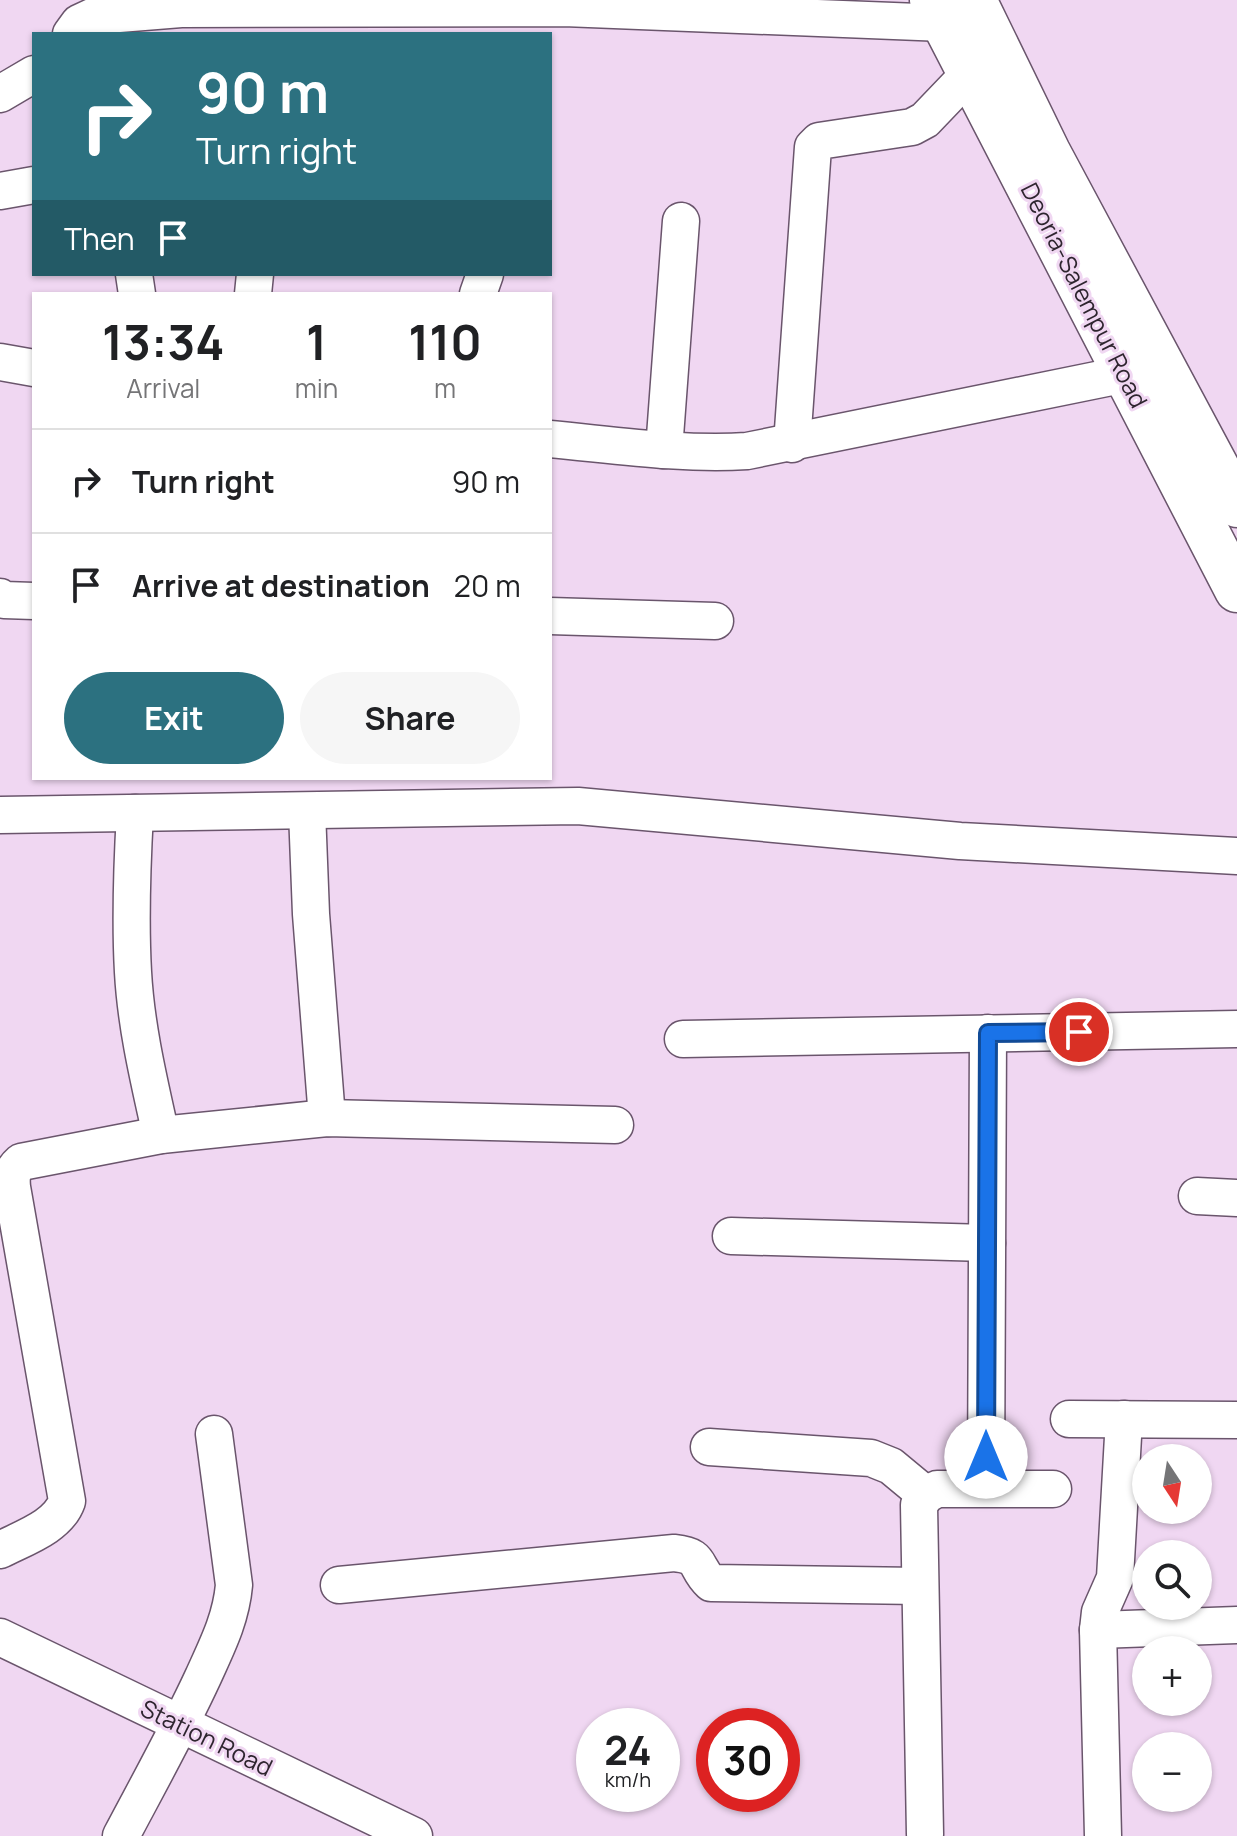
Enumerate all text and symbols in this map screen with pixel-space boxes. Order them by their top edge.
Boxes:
text: 90 m [196,53,329,130]
icon: right [64,64,168,168]
text: Turn right [196,126,357,175]
street label: Deoria-Salempur Road [1014,177,1156,413]
icon: arrive [151,216,195,260]
text: Then [64,218,135,259]
text: 13:34 [102,309,225,374]
text: 1 [306,309,327,374]
text: 110 [408,309,482,374]
text: Arrival [126,370,200,406]
text: min [295,370,338,406]
text: m [434,370,456,406]
icon: right [64,459,108,503]
text: Turn right [132,461,275,502]
text: 90 m [452,461,520,502]
icon: arrive [64,563,108,607]
text: Arrive at destination [132,565,430,606]
text: 20 m [454,565,521,606]
button: Exit [64,672,284,764]
button: Share [300,672,520,764]
pin [1045,998,1113,1066]
icon: arrive [1057,1010,1101,1054]
position arrow [944,1415,1028,1499]
north arrow [1132,1444,1212,1524]
map controls [1132,1444,1212,1812]
button: search [1132,1540,1212,1620]
button: + [1132,1636,1212,1716]
street label: Station Road [135,1691,279,1783]
speed limit sign: 30 [696,1708,800,1812]
text: 24 [604,1722,652,1777]
button: − [1132,1732,1212,1812]
text: km/h [605,1766,651,1793]

